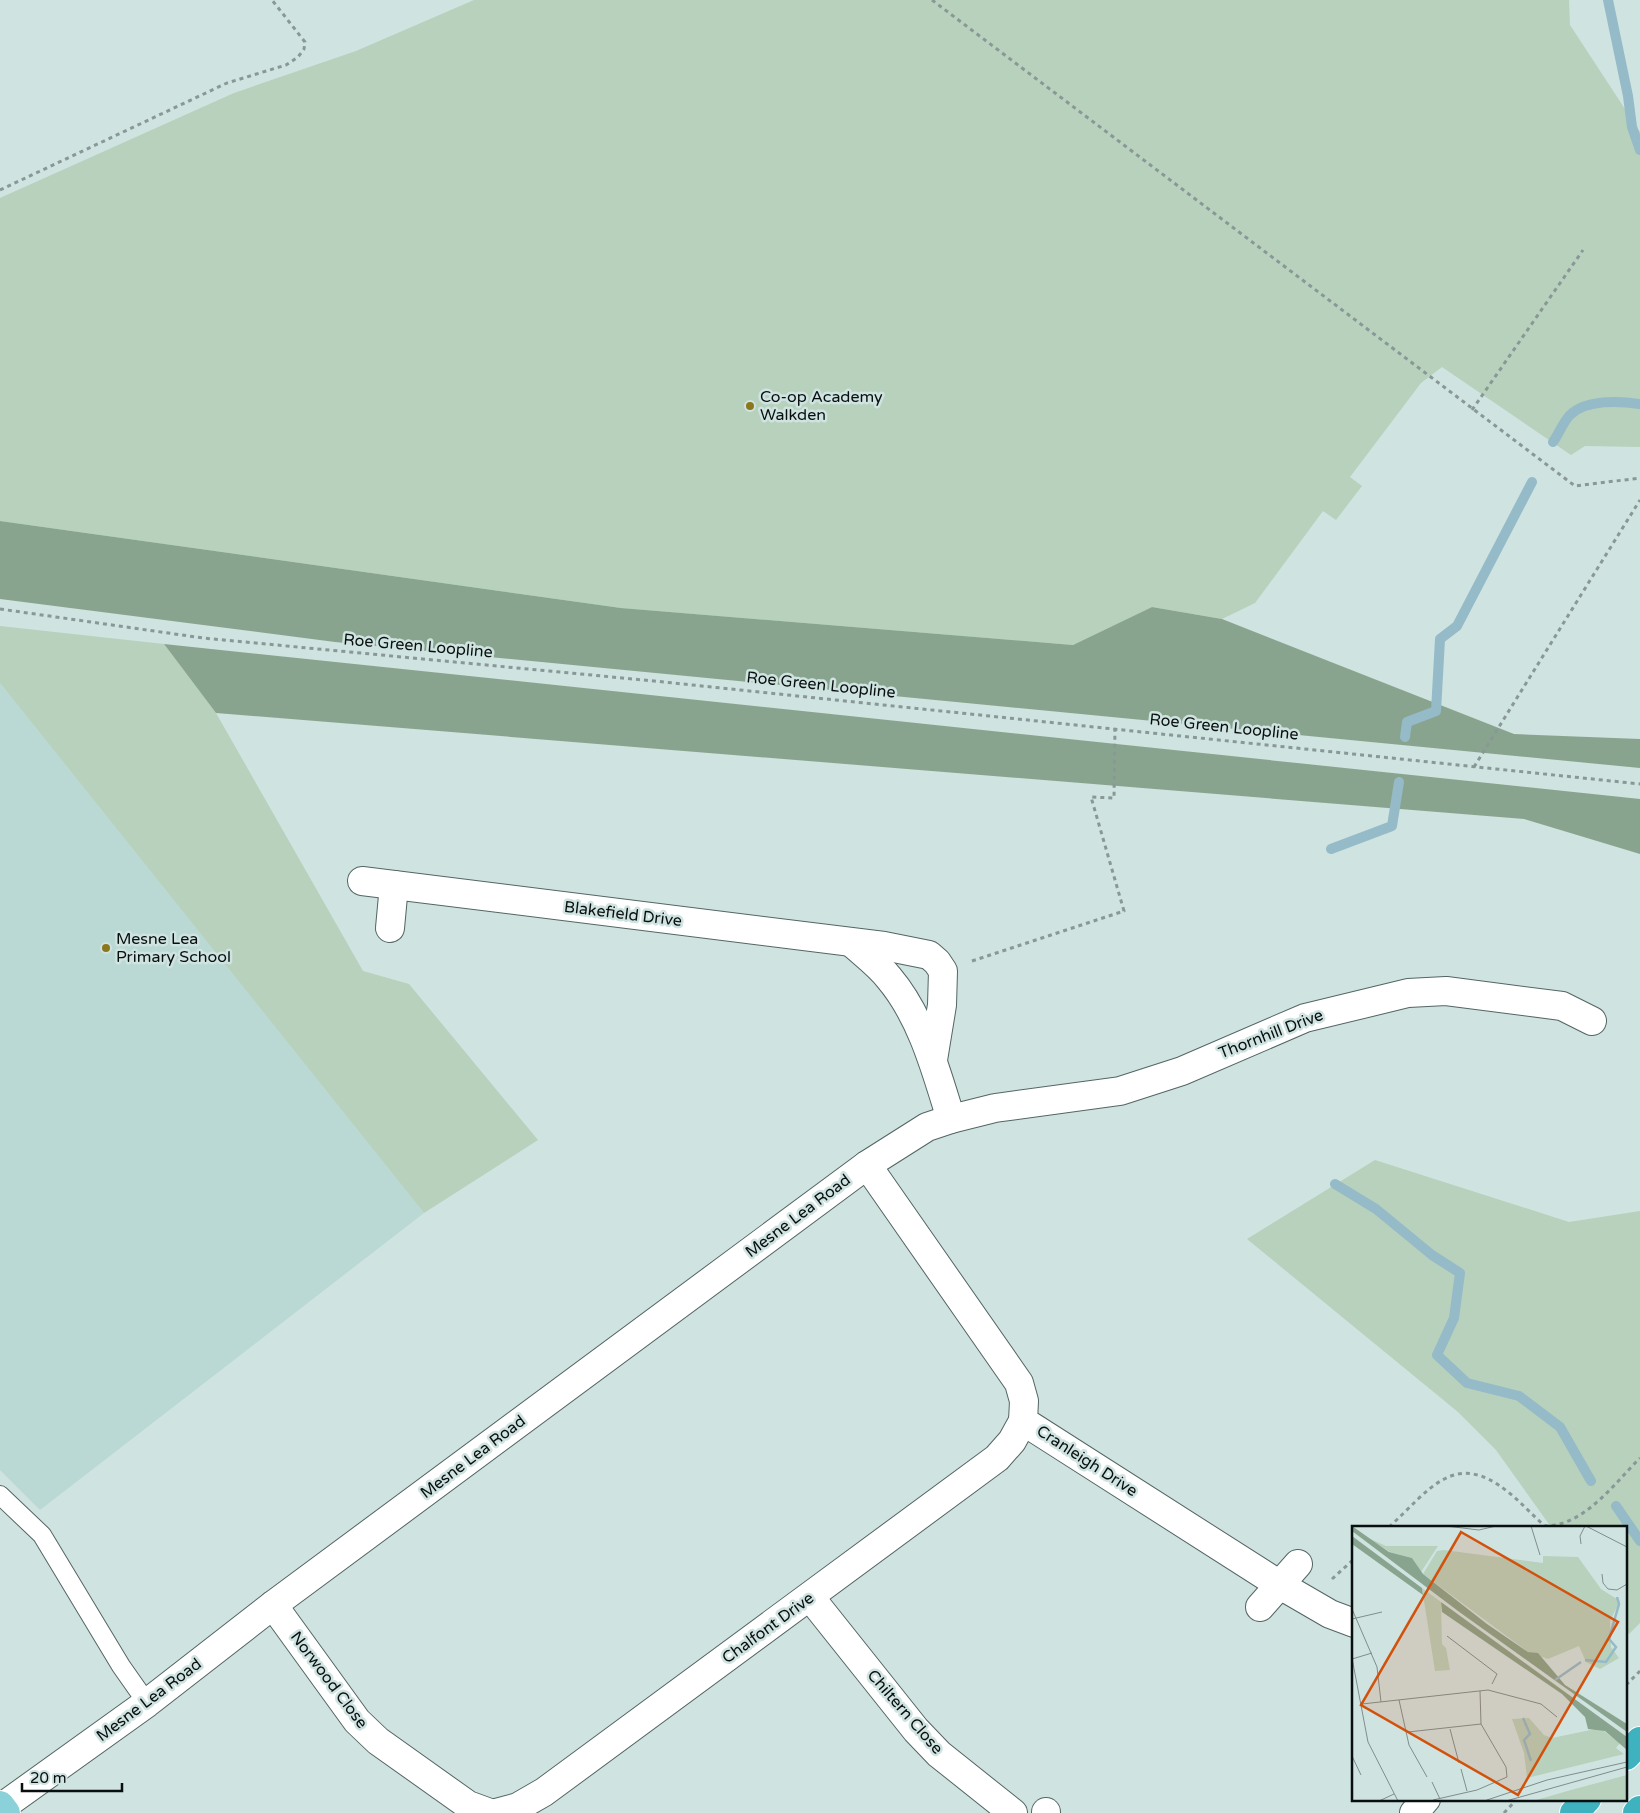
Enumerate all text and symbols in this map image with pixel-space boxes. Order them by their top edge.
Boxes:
place label: Co-op Academy Walkden [760,387,883,425]
marker: Co-op Academy Walkden [744,400,756,412]
street label: Roe Green Loopline [342,630,494,662]
street label: Roe Green Loopline [745,667,897,703]
street label: Roe Green Loopline [1148,709,1300,745]
street label: Blakefield Drive [563,897,683,931]
place label: Mesne Lea Primary School [116,929,231,967]
marker: Mesne Lea Primary School [100,942,112,954]
street label: Thornhill Drive [1216,1005,1326,1063]
street label: Mesne Lea Road [741,1170,855,1262]
street label: Mesne Lea Road [416,1411,530,1503]
street label: Cranleigh Drive [1033,1421,1141,1501]
inset map [1352,1526,1628,1800]
street label: Chalfont Drive [718,1588,818,1668]
street label: Norwood Close [286,1628,372,1732]
street label: Mesne Lea Road [92,1654,206,1746]
street label: Chiltern Close [863,1666,947,1758]
scale bar [22,1760,122,1792]
text: 20 m [30,1769,67,1787]

